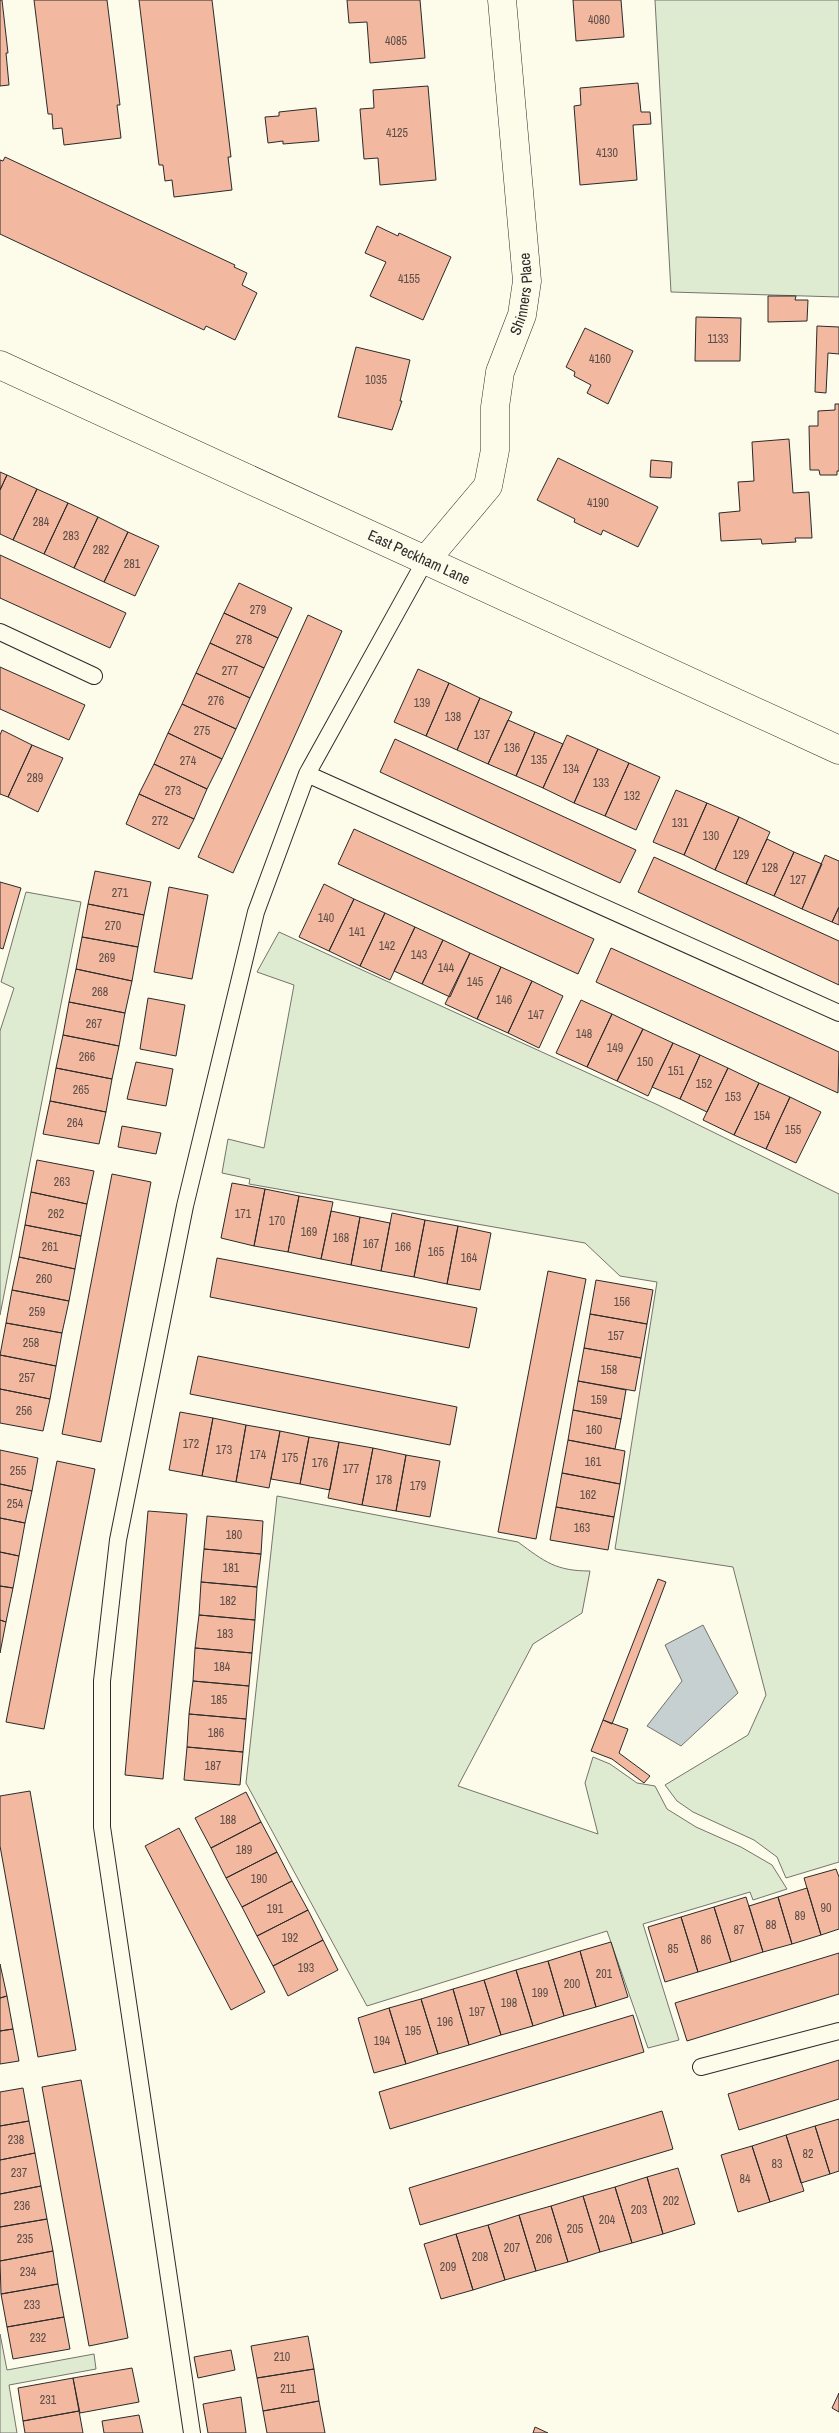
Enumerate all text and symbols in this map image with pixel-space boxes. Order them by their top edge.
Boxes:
house number: 4080 [588,12,610,28]
house number: 4085 [385,33,407,49]
house number: 4125 [386,125,408,141]
house number: 4130 [596,145,618,161]
street label: Shinners Place [504,252,537,338]
house number: 4155 [398,271,420,287]
house number: 1133 [707,331,729,347]
house number: 4160 [589,351,611,367]
house number: 1035 [365,372,387,388]
house number: 4190 [587,495,609,511]
house number: 284 [33,514,50,530]
street label: East Peckham Lane [365,524,474,589]
house number: 283 [63,528,79,544]
house number: 282 [93,542,109,558]
house number: 281 [124,556,141,572]
house number: 279 [250,602,266,618]
house number: 278 [236,632,252,648]
house number: 277 [222,663,239,679]
house number: 276 [208,693,224,709]
house number: 139 [414,695,430,711]
house number: 138 [445,709,461,725]
house number: 275 [194,723,211,739]
house number: 137 [474,727,491,743]
house number: 136 [504,740,520,756]
house number: 135 [531,752,548,768]
house number: 274 [180,753,197,769]
house number: 134 [563,761,580,777]
house number: 289 [27,770,43,786]
house number: 133 [593,775,609,791]
house number: 273 [165,783,181,799]
house number: 132 [624,788,640,804]
house number: 272 [152,813,168,829]
house number: 131 [672,815,689,831]
house number: 130 [703,828,719,844]
house number: 129 [733,847,749,863]
house number: 128 [762,860,778,876]
house number: 127 [790,872,807,888]
house number: 271 [112,885,129,901]
house number: 140 [318,910,334,926]
house number: 270 [105,918,121,934]
house number: 141 [349,924,366,940]
house number: 142 [379,938,395,954]
house number: 143 [411,947,427,963]
house number: 269 [99,950,115,966]
house number: 144 [438,960,455,976]
house number: 145 [467,974,484,990]
house number: 268 [92,984,108,1000]
house number: 146 [496,992,512,1008]
house number: 147 [528,1007,545,1023]
house number: 267 [86,1016,103,1032]
house number: 148 [576,1026,592,1042]
house number: 149 [607,1040,623,1056]
house number: 266 [79,1049,95,1065]
house number: 150 [637,1054,653,1070]
house number: 151 [668,1063,685,1079]
house number: 152 [696,1076,712,1092]
house number: 265 [73,1082,90,1098]
house number: 153 [725,1089,741,1105]
house number: 154 [754,1108,771,1124]
house number: 264 [67,1115,84,1131]
house number: 155 [785,1122,802,1138]
house number: 263 [54,1174,70,1190]
house number: 262 [48,1206,64,1222]
house number: 171 [235,1206,252,1222]
house number: 170 [269,1213,285,1229]
house number: 169 [301,1224,317,1240]
house number: 168 [333,1230,349,1246]
house number: 167 [363,1236,380,1252]
house number: 261 [42,1239,59,1255]
house number: 166 [395,1239,411,1255]
house number: 165 [428,1244,445,1260]
house number: 164 [461,1250,478,1266]
house number: 260 [36,1271,52,1287]
house number: 156 [614,1294,630,1310]
house number: 259 [29,1304,45,1320]
house number: 157 [608,1328,625,1344]
house number: 258 [23,1335,39,1351]
house number: 158 [601,1362,617,1378]
house number: 257 [19,1370,36,1386]
house number: 159 [591,1392,607,1408]
house number: 256 [16,1403,32,1419]
house number: 160 [586,1422,602,1438]
house number: 172 [183,1436,199,1452]
house number: 173 [216,1442,232,1458]
house number: 174 [250,1447,267,1463]
house number: 175 [282,1450,299,1466]
house number: 161 [585,1454,602,1470]
house number: 176 [312,1455,328,1471]
house number: 177 [343,1461,360,1477]
house number: 255 [10,1463,27,1479]
house number: 178 [376,1472,392,1488]
house number: 179 [410,1478,426,1494]
house number: 162 [580,1487,596,1503]
house number: 254 [7,1496,24,1512]
house number: 163 [574,1520,590,1536]
house number: 180 [226,1527,242,1543]
house number: 181 [223,1560,240,1576]
house number: 182 [220,1593,236,1609]
house number: 183 [217,1626,233,1642]
house number: 184 [214,1659,231,1675]
house number: 185 [211,1692,228,1708]
house number: 186 [208,1725,224,1741]
house number: 187 [205,1758,222,1774]
house number: 188 [220,1812,236,1828]
house number: 189 [236,1842,252,1858]
house number: 190 [251,1871,267,1887]
house number: 90 [821,1900,831,1916]
house number: 191 [267,1901,284,1917]
house number: 89 [795,1908,805,1924]
house number: 88 [766,1917,776,1933]
house number: 87 [734,1922,745,1938]
house number: 192 [282,1930,298,1946]
house number: 86 [701,1932,711,1948]
house number: 85 [668,1941,679,1957]
house number: 193 [298,1960,314,1976]
house number: 201 [596,1966,613,1982]
house number: 200 [564,1976,580,1992]
house number: 199 [532,1985,548,2001]
house number: 198 [501,1995,517,2011]
house number: 197 [469,2004,486,2020]
house number: 196 [437,2014,453,2030]
house number: 195 [405,2023,422,2039]
house number: 194 [374,2033,391,2049]
house number: 238 [8,2132,24,2148]
house number: 82 [803,2146,813,2162]
house number: 83 [772,2156,782,2172]
house number: 237 [11,2165,28,2181]
house number: 84 [740,2171,751,2187]
house number: 202 [663,2193,679,2209]
house number: 236 [14,2198,30,2214]
house number: 203 [631,2202,647,2218]
house number: 204 [599,2212,616,2228]
house number: 205 [567,2221,584,2237]
house number: 235 [17,2231,34,2247]
house number: 206 [536,2231,552,2247]
house number: 207 [504,2240,521,2256]
house number: 208 [472,2249,488,2265]
house number: 209 [440,2259,456,2275]
house number: 234 [20,2264,37,2280]
house number: 233 [24,2297,40,2313]
house number: 232 [30,2330,46,2346]
house number: 210 [274,2349,290,2365]
house number: 211 [280,2381,296,2397]
house number: 231 [40,2392,57,2408]

